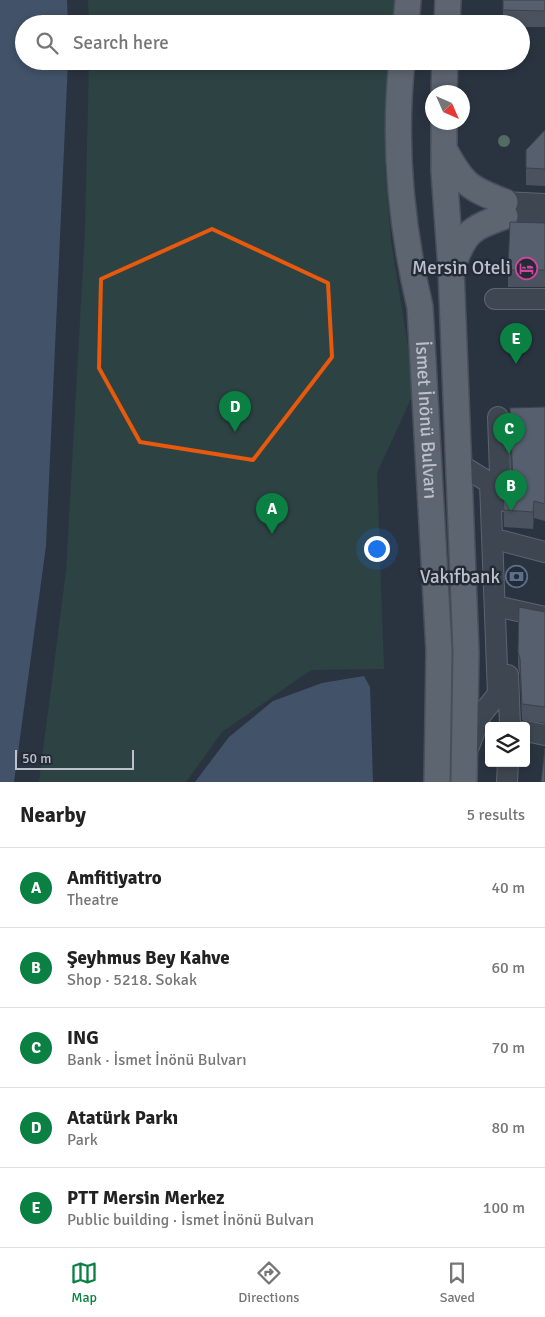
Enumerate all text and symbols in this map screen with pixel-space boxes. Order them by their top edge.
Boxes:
search box [15,15,530,70]
icon: search [33,29,61,57]
text: Search here [73,31,169,55]
north arrow [425,85,470,130]
place label: Mersin Oteli [412,256,511,280]
hotel icon: Mersin Oteli [515,256,539,280]
pin: E [500,323,532,364]
street label: İsmet İnönü Bulvarı [410,340,443,500]
pin: D [219,391,251,432]
pin: C [493,413,525,454]
pin: B [495,470,527,511]
pin: A [256,493,288,534]
your location [364,536,390,562]
place label: Vakıfbank [420,565,500,589]
bank icon: Vakıfbank [504,565,528,589]
map controls [485,722,530,767]
button: layers [485,722,530,767]
scale bar [15,747,134,770]
text: 50 m [22,750,51,767]
text: Nearby [20,802,86,828]
text: 5 results [466,805,525,825]
text: Amfitiyatro [67,866,162,890]
text: A [31,878,41,898]
text: 40 m [491,878,525,898]
text: Theatre [67,890,119,910]
text: Şeyhmus Bey Kahve [67,946,230,970]
text: B [31,958,41,978]
text: 60 m [491,958,525,978]
text: Shop · 5218. Sokak [67,970,197,990]
text: ING [67,1026,99,1050]
text: C [31,1038,41,1058]
text: 70 m [491,1038,525,1058]
text: Bank · İsmet İnönü Bulvarı [67,1050,247,1070]
text: Atatürk Parkı [67,1106,178,1130]
text: D [31,1118,41,1138]
text: 80 m [491,1118,525,1138]
text: Park [67,1130,98,1150]
text: PTT Mersin Merkez [67,1186,225,1210]
text: E [31,1198,41,1218]
text: 100 m [483,1198,525,1218]
text: Public building · İsmet İnönü Bulvarı [67,1210,314,1230]
tab: Map [70,1259,98,1306]
tab: Directions [238,1259,299,1306]
tab: Saved [440,1259,475,1306]

